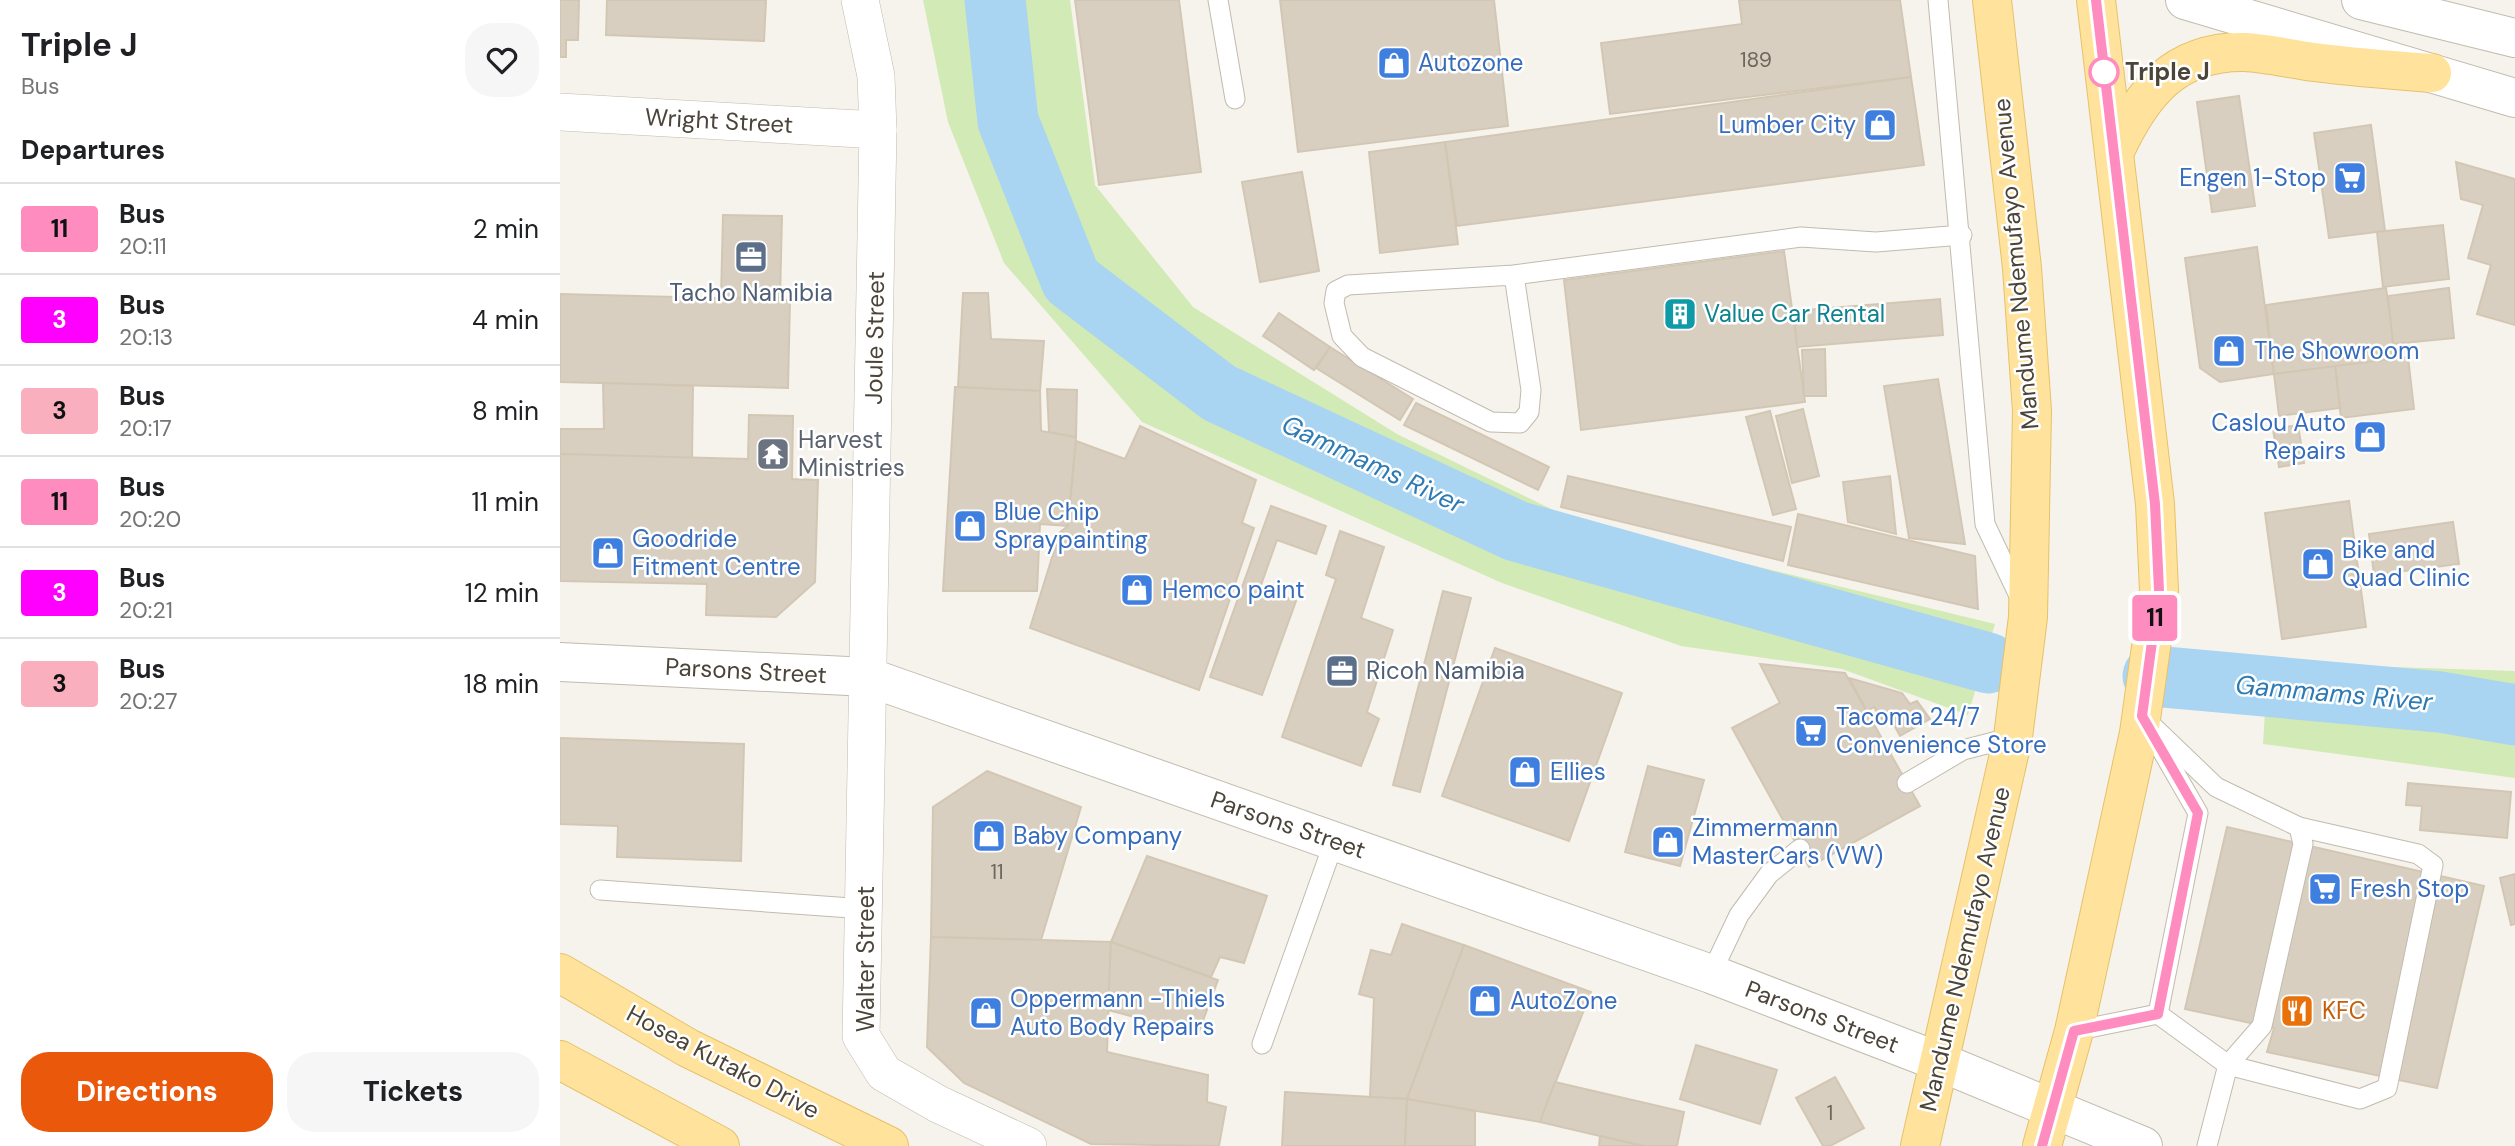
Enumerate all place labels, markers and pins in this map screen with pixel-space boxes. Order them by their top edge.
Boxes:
shop icon: Autozone [1375,44,1413,82]
place label: Autozone [1418,47,1523,78]
place label: Triple J [2125,56,2210,87]
marker: Triple J [2089,57,2119,87]
shop icon: Lumber City [1861,106,1899,144]
place label: Lumber City [1719,109,1856,140]
supermarket icon: Engen 1-Stop [2331,159,2369,197]
place label: Engen 1-Stop [2179,162,2326,193]
office icon: Tacho Namibia [732,238,770,276]
place label: Tacho Namibia [669,277,833,308]
building icon: Value Car Rental [1661,295,1699,333]
place label: Value Car Rental [1704,298,1885,329]
shop icon: The Showroom [2210,332,2248,370]
place label: The Showroom [2254,335,2419,366]
place label: Caslou Auto Repairs [2211,407,2346,466]
shop icon: Caslou Auto Repairs [2351,418,2389,456]
place label: Harvest Ministries [798,424,905,483]
temple icon: Harvest Ministries [754,435,792,473]
place label: Blue Chip Spraypainting [994,496,1148,555]
shop icon: Blue Chip Spraypainting [951,507,989,545]
place label: Goodride Fitment Centre [632,523,801,582]
shop icon: Goodride Fitment Centre [589,534,627,572]
place label: Bike and Quad Clinic [2342,534,2470,593]
shop icon: Bike and Quad Clinic [2299,545,2337,583]
shop icon: Hemco paint [1118,571,1156,609]
place label: Hemco paint [1162,574,1305,605]
office icon: Ricoh Namibia [1323,652,1361,690]
place label: Ricoh Namibia [1366,655,1525,686]
place label: Tacoma 24/7 Convenience Store [1836,701,2047,760]
supermarket icon: Tacoma 24/7 Convenience Store [1792,712,1830,750]
shop icon: Ellies [1506,753,1544,791]
place label: Ellies [1550,756,1606,787]
place label: Zimmermann MasterCars (VW) [1692,812,1883,871]
shop icon: Baby Company [970,817,1008,855]
place label: Baby Company [1013,820,1182,851]
shop icon: Zimmermann MasterCars (VW) [1649,823,1687,861]
supermarket icon: Fresh Stop [2306,870,2344,908]
place label: Fresh Stop [2350,873,2469,904]
shop icon: AutoZone [1466,982,1504,1020]
place label: Oppermann -Thiels Auto Body Repairs [1010,983,1225,1042]
place label: AutoZone [1510,985,1617,1016]
restaurant icon: KFC [2278,992,2316,1030]
shop icon: Oppermann -Thiels Auto Body Repairs [967,994,1005,1032]
place label: KFC [2322,995,2366,1026]

